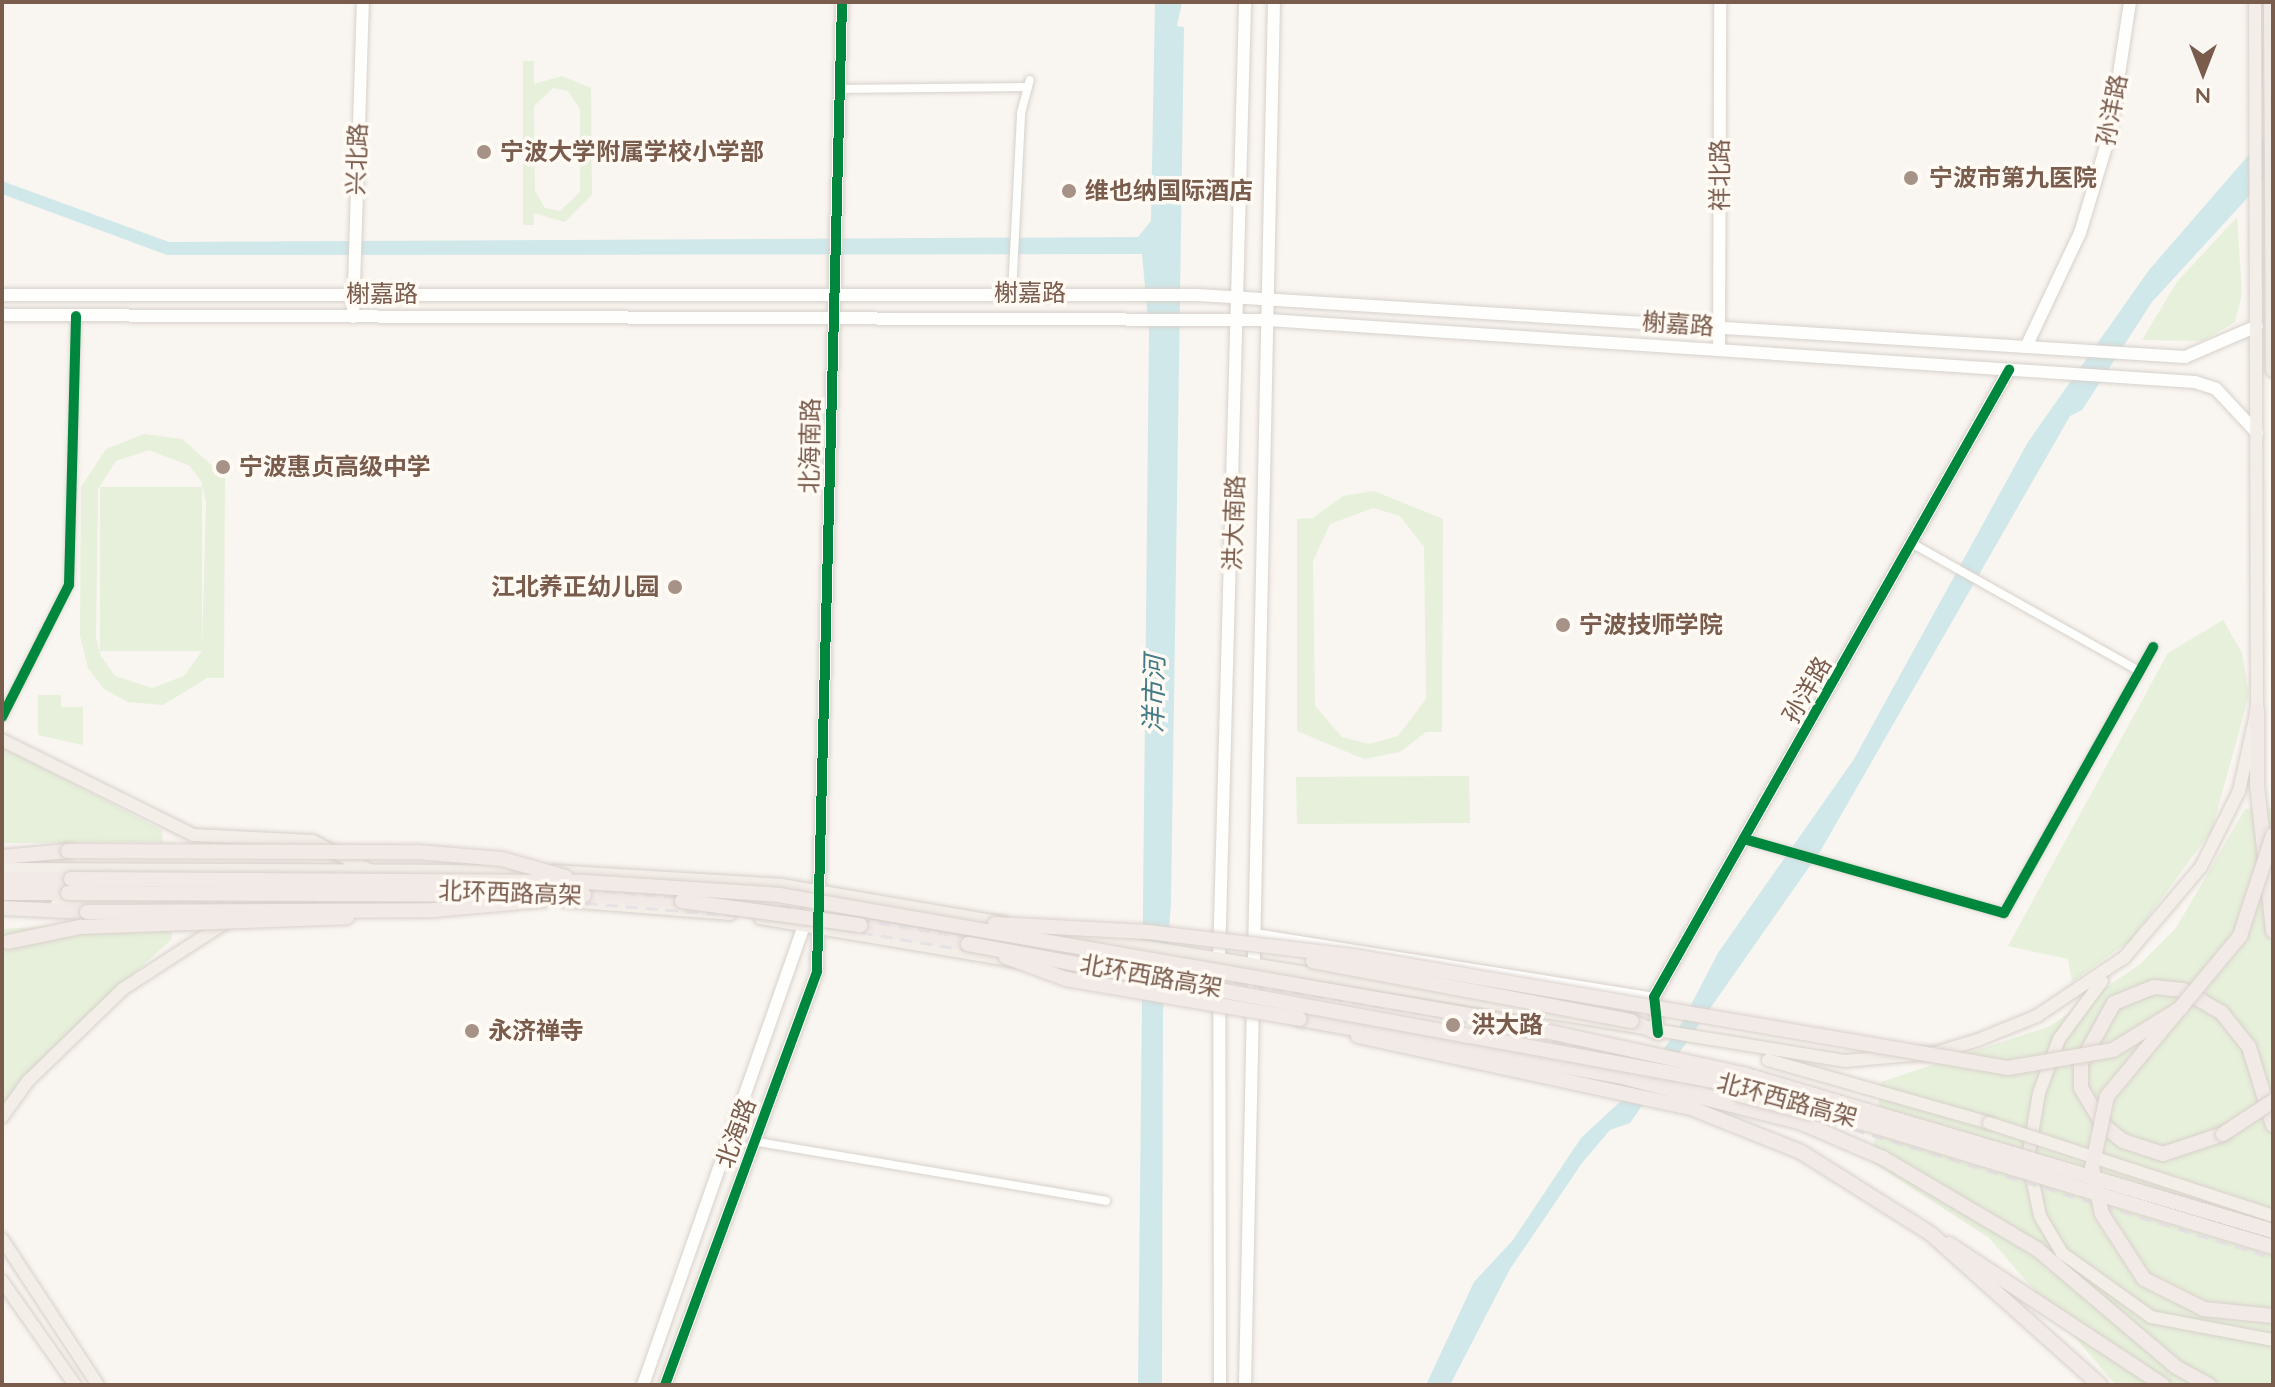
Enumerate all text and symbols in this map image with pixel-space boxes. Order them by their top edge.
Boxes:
north arrow [2163,32,2243,112]
street label: 孙洋路 [2091,72,2133,148]
text: N [2195,82,2211,110]
street label: 兴北路 [341,123,373,195]
place label: 宁波大学附属学校小学部 [500,138,764,166]
street label: 祥北路 [1706,139,1734,211]
marker: 宁波大学附属学校小学部 [475,143,493,161]
place label: 宁波市第九医院 [1929,164,2097,192]
marker: 宁波市第九医院 [1900,167,1922,189]
place label: 维也纳国际酒店 [1085,177,1253,205]
marker: 维也纳国际酒店 [1060,182,1078,200]
street label: 榭嘉路 [994,279,1066,307]
street label: 榭嘉路 [346,280,418,308]
street label: 榭嘉路 [1641,307,1715,341]
street label: 北海南路 [795,398,825,494]
place label: 宁波惠贞高级中学 [239,453,431,481]
marker: 宁波惠贞高级中学 [214,458,232,476]
street label: 洪大南路 [1218,475,1250,571]
place label: 江北养正幼儿园 [491,573,659,601]
marker: 江北养正幼儿园 [666,578,684,596]
place label: 宁波技师学院 [1579,611,1723,639]
marker: 宁波技师学院 [1554,616,1572,634]
street label: 孙洋路 [1777,652,1837,728]
water label: 洋市河 [1138,655,1170,733]
street label: 北环西路高架 [438,876,582,910]
street label: 北环西路高架 [1078,949,1224,1003]
place label: 洪大路 [1471,1011,1543,1039]
marker: 洪大路 [1442,1014,1464,1036]
place label: 永济禅寺 [488,1017,584,1045]
marker: 永济禅寺 [463,1022,481,1040]
street label: 北环西路高架 [1714,1067,1860,1133]
street label: 北海路 [710,1094,762,1172]

